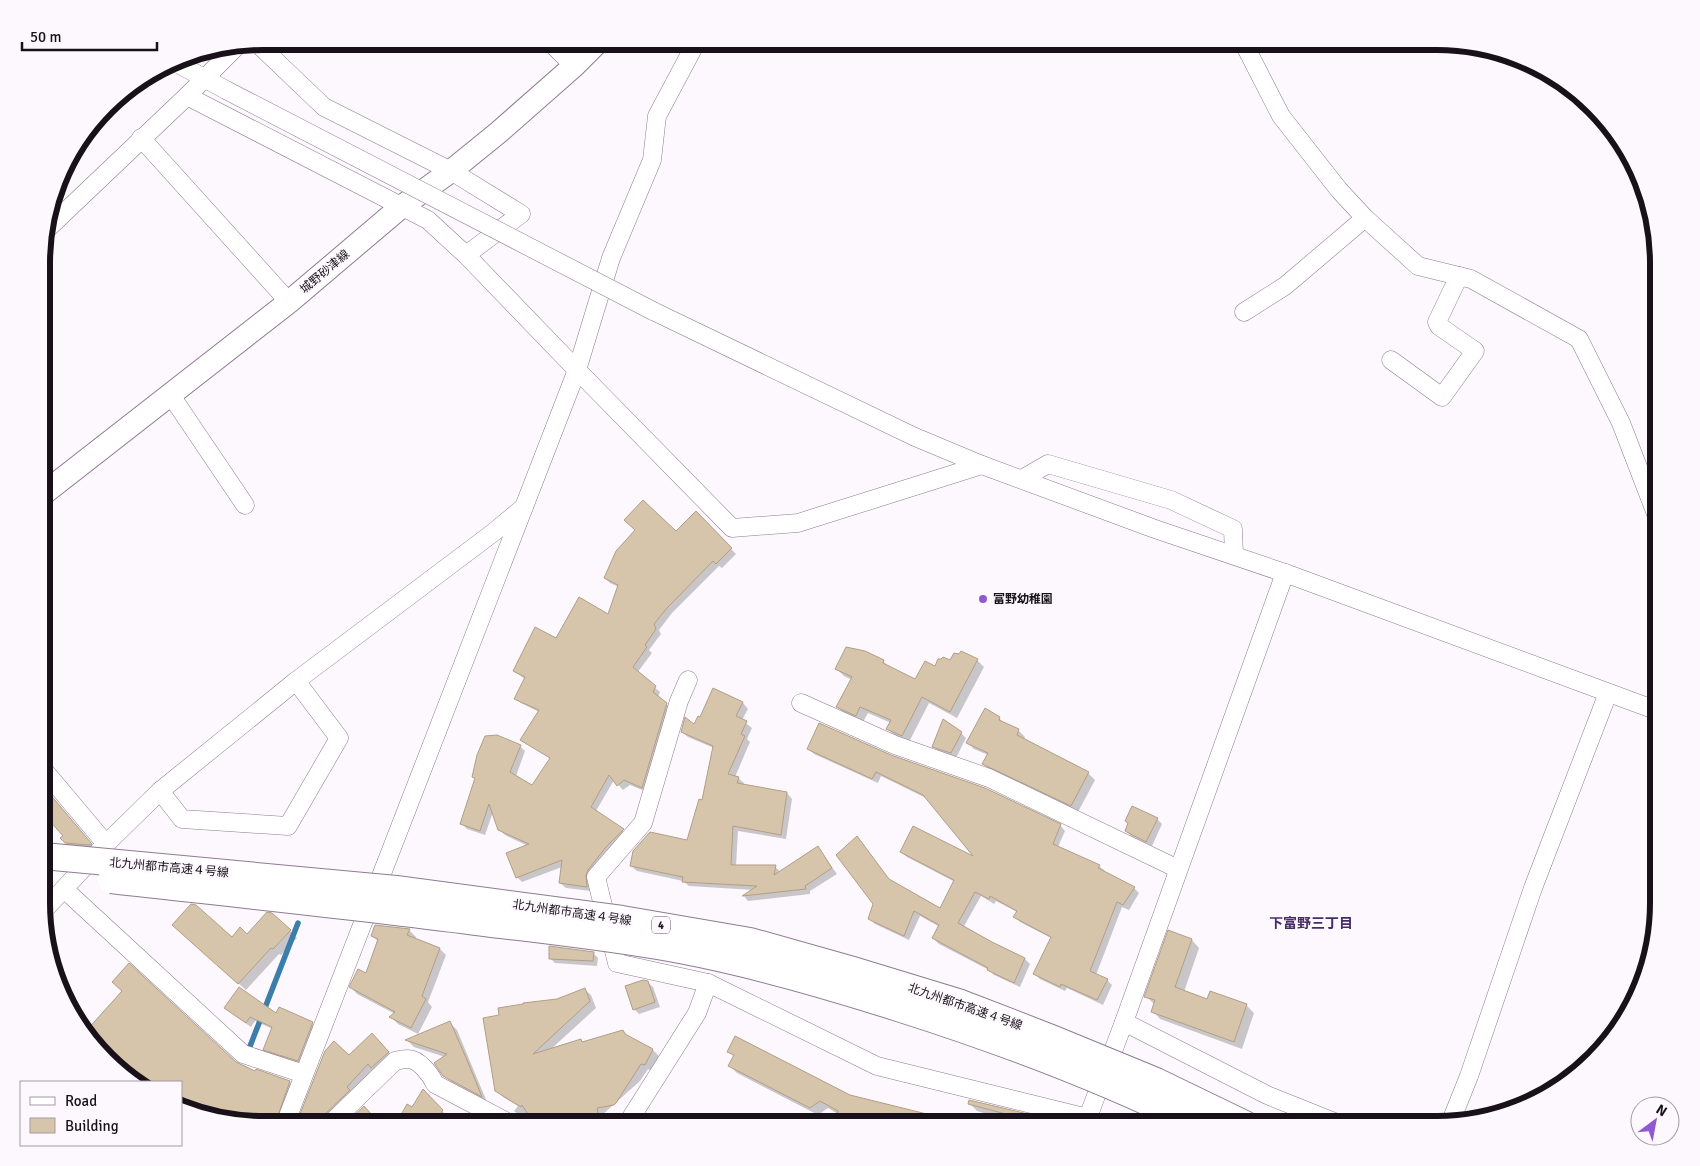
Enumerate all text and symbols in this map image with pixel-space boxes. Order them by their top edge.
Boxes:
scale bar [22,20,158,52]
text: 50 m [30,28,61,46]
street label: 城野砂津線 [297,247,353,297]
place label: 富野幼稚園 [993,592,1053,607]
marker: 富野幼稚園 [977,593,989,605]
street label: 北九州都市高速４号線 [109,855,229,881]
street label: 北九州都市高速４号線 [512,897,632,929]
district label: 下富野三丁目 [1269,915,1353,932]
road number: 4 [652,916,670,934]
street label: 北九州都市高速４号線 [906,980,1024,1034]
legend [20,1081,182,1146]
text: Road [65,1092,97,1110]
north arrow [1630,1096,1680,1146]
text: N [1653,1101,1670,1120]
text: Building [65,1117,119,1135]

